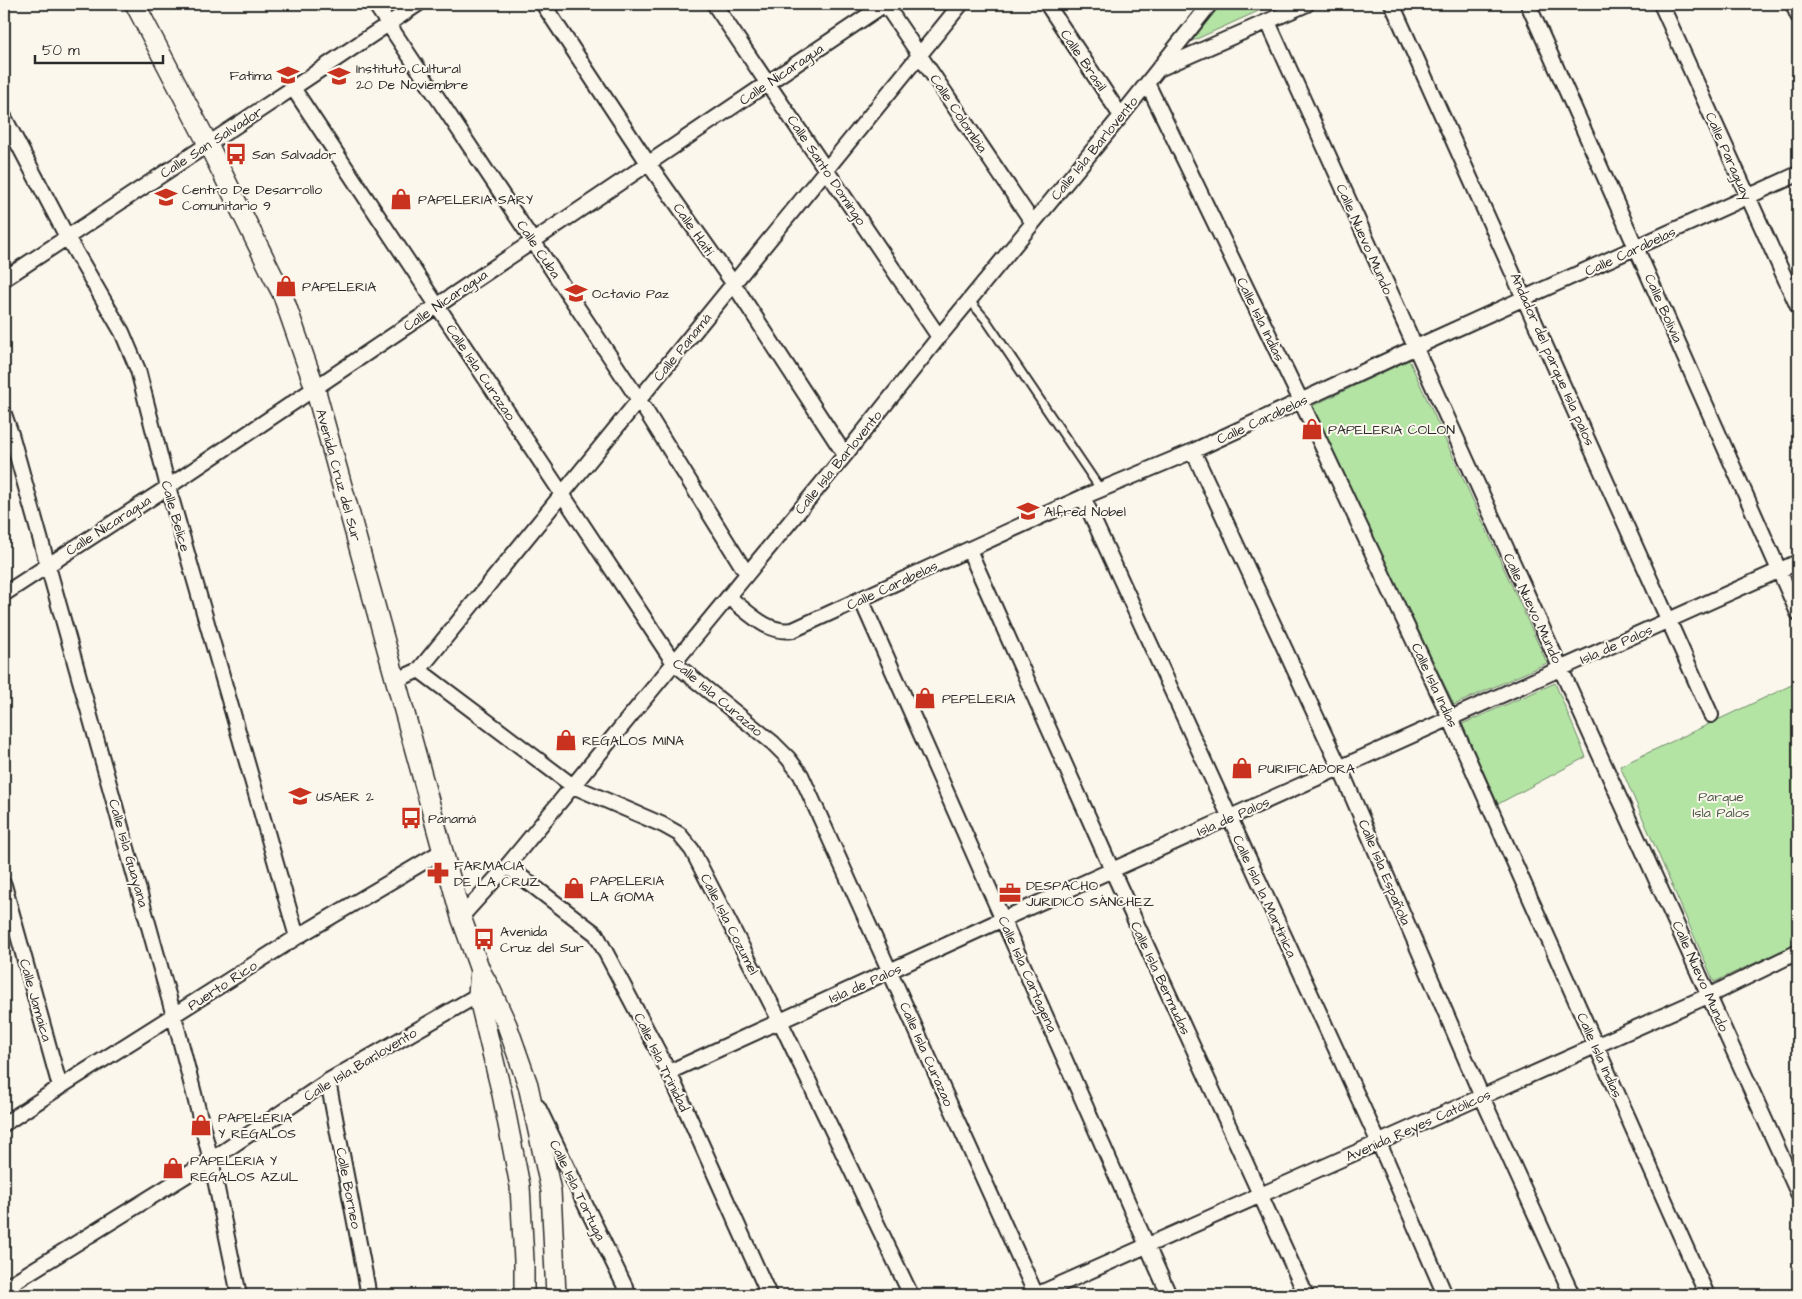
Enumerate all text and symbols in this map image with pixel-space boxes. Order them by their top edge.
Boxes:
street label: Calle Brasil [1055,26,1111,95]
scale bar [35,32,162,64]
street label: Calle Nicaragua [735,39,828,110]
text: 50 m [42,40,80,61]
place label: Instituto Cultural 20 De Noviembre [356,59,469,95]
school or university icon: Fatima [275,62,301,88]
school or university icon: Instituto Cultural 20 De Noviembre [326,63,352,89]
place label: Fatima [229,66,272,86]
street label: Calle Colombia [925,70,992,157]
street label: Calle Isla Barlovento [1046,92,1143,205]
street label: Calle San Salvador [156,102,267,184]
street label: Calle Paraguay [1700,109,1757,204]
street label: Calle Santo Domingo [782,112,871,230]
bus stop icon: San Salvador [223,141,249,167]
place label: San Salvador [252,145,336,165]
place label: Centro De Desarrollo Comunitario 9 [182,180,322,216]
street label: Calle Nuevo Mundo [1331,181,1398,298]
school or university icon: Centro De Desarrollo Comunitario 9 [153,184,179,210]
shop icon: PAPELERIA SARY [388,186,414,212]
place label: PAPELERIA SARY [418,190,534,210]
street label: Calle Haití [668,199,719,261]
street label: Calle Cuba [511,216,565,283]
street label: Calle Carabelas [1582,222,1679,282]
street label: Calle Nicaragua [399,265,492,336]
street label: Andador del parque Isla palos [1505,270,1599,449]
street label: Calle Bolivia [1639,271,1687,346]
shop icon: PAPELERIA [273,273,299,299]
street label: Calle Isla Indias [1231,274,1289,365]
place label: PAPELERIA [302,277,376,297]
school or university icon: Octavio Paz [563,280,589,306]
place label: Octavio Paz [592,284,669,304]
street label: Calle Panamá [649,309,717,386]
street label: Calle Isla Curazao [440,320,520,425]
street label: Calle Carabelas [1214,390,1311,450]
street label: Calle Isla Barlovento [790,406,887,519]
street label: Avenida Cruz del Sur [310,407,366,544]
shop icon: PAPELERIA COLON [1299,416,1325,442]
place label: PAPELERIA COLON [1328,420,1455,440]
street label: Calle Belice [155,478,195,554]
street label: Calle Nicaragua [62,491,155,561]
school or university icon: Alfred Nobel [1015,498,1041,524]
place label: Alfred Nobel [1044,502,1126,522]
street label: Calle Nuevo Mundo [1498,550,1566,667]
street label: Calle Carabelas [844,556,941,616]
street label: Isla de Palos [1577,620,1656,670]
street label: Calle Isla Indias [1406,640,1462,731]
street label: Calle Isla Curazao [668,654,767,742]
shop icon: PEPELERIA [912,685,938,711]
place label: PEPELERIA [942,689,1016,709]
shop icon: REGALOS MINA [553,727,579,753]
place label: REGALOS MINA [582,731,684,751]
shop icon: PURIFICADORA [1229,755,1255,781]
place label: PURIFICADORA [1258,759,1355,779]
school or university icon: USAER 2 [287,783,313,809]
place label: USAER 2 [316,787,374,807]
park label: Parque Isla Palos [1692,787,1750,823]
street label: Isla de Palos [1194,792,1273,842]
street label: Calle Isla Guayana [103,797,153,910]
bus stop icon: Panamá [398,805,424,831]
place label: Panamá [428,809,476,829]
street label: Calle Isla Española [1353,816,1415,928]
street label: Calle Isla la Martinica [1227,832,1301,961]
place label: FARMACIA DE LA CRUZ [454,856,540,892]
pharmacy icon: FARMACIA DE LA CRUZ [425,860,451,886]
street label: Calle Isla Cozumel [695,870,763,979]
place label: PAPELERIA LA GOMA [590,871,664,907]
shop icon: PAPELERIA LA GOMA [561,875,587,901]
place label: DESPACHO JURIDICO SÁNCHEZ [1026,876,1154,912]
office icon: DESPACHO JURIDICO SÁNCHEZ [997,880,1023,906]
street label: Calle Isla Cartagena [992,913,1062,1036]
street label: Calle Isla Bermudas [1125,918,1195,1039]
street label: Calle Nuevo Mundo [1667,918,1734,1035]
place label: Avenida Cruz del Sur [500,922,584,958]
bus stop icon: Avenida Cruz del Sur [471,926,497,952]
street label: Puerto Rico [184,956,261,1016]
street label: Calle Jamaica [14,957,56,1044]
street label: Isla de Palos [826,959,905,1009]
street label: Calle Isla Curazao [894,999,958,1110]
street label: Calle Isla Trinidad [628,1010,694,1115]
street label: Calle Isla Indias [1571,1010,1627,1101]
street label: Calle Isla Barlovento [300,1023,421,1107]
street label: Avenida Reyes Católicos [1343,1085,1494,1167]
place label: PAPELERIA Y REGALOS [218,1108,296,1144]
shop icon: PAPELERIA Y REGALOS [188,1112,214,1138]
street label: Calle Isla Tortuga [544,1137,610,1244]
street label: Calle Borneo [330,1146,366,1231]
place label: PAPELERIA Y REGALOS AZUL [190,1151,298,1187]
shop icon: PAPELERIA Y REGALOS AZUL [160,1155,186,1181]

